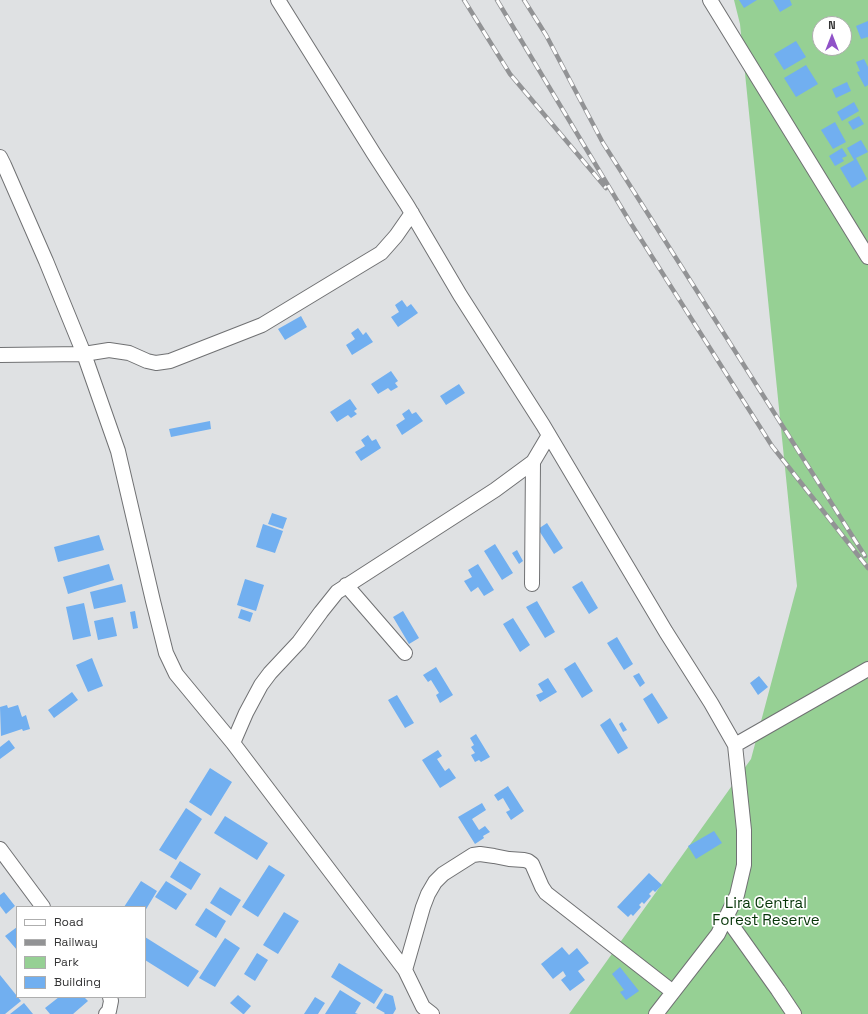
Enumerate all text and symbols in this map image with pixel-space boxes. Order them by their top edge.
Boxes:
north arrow [812,16,852,56]
text: N [828,18,836,32]
park label: Lira Central Forest Reserve [712,895,820,930]
legend [16,906,146,998]
text: Road [54,914,83,930]
text: Railway [54,934,98,950]
text: Park [54,954,79,970]
text: Building [54,974,101,990]

